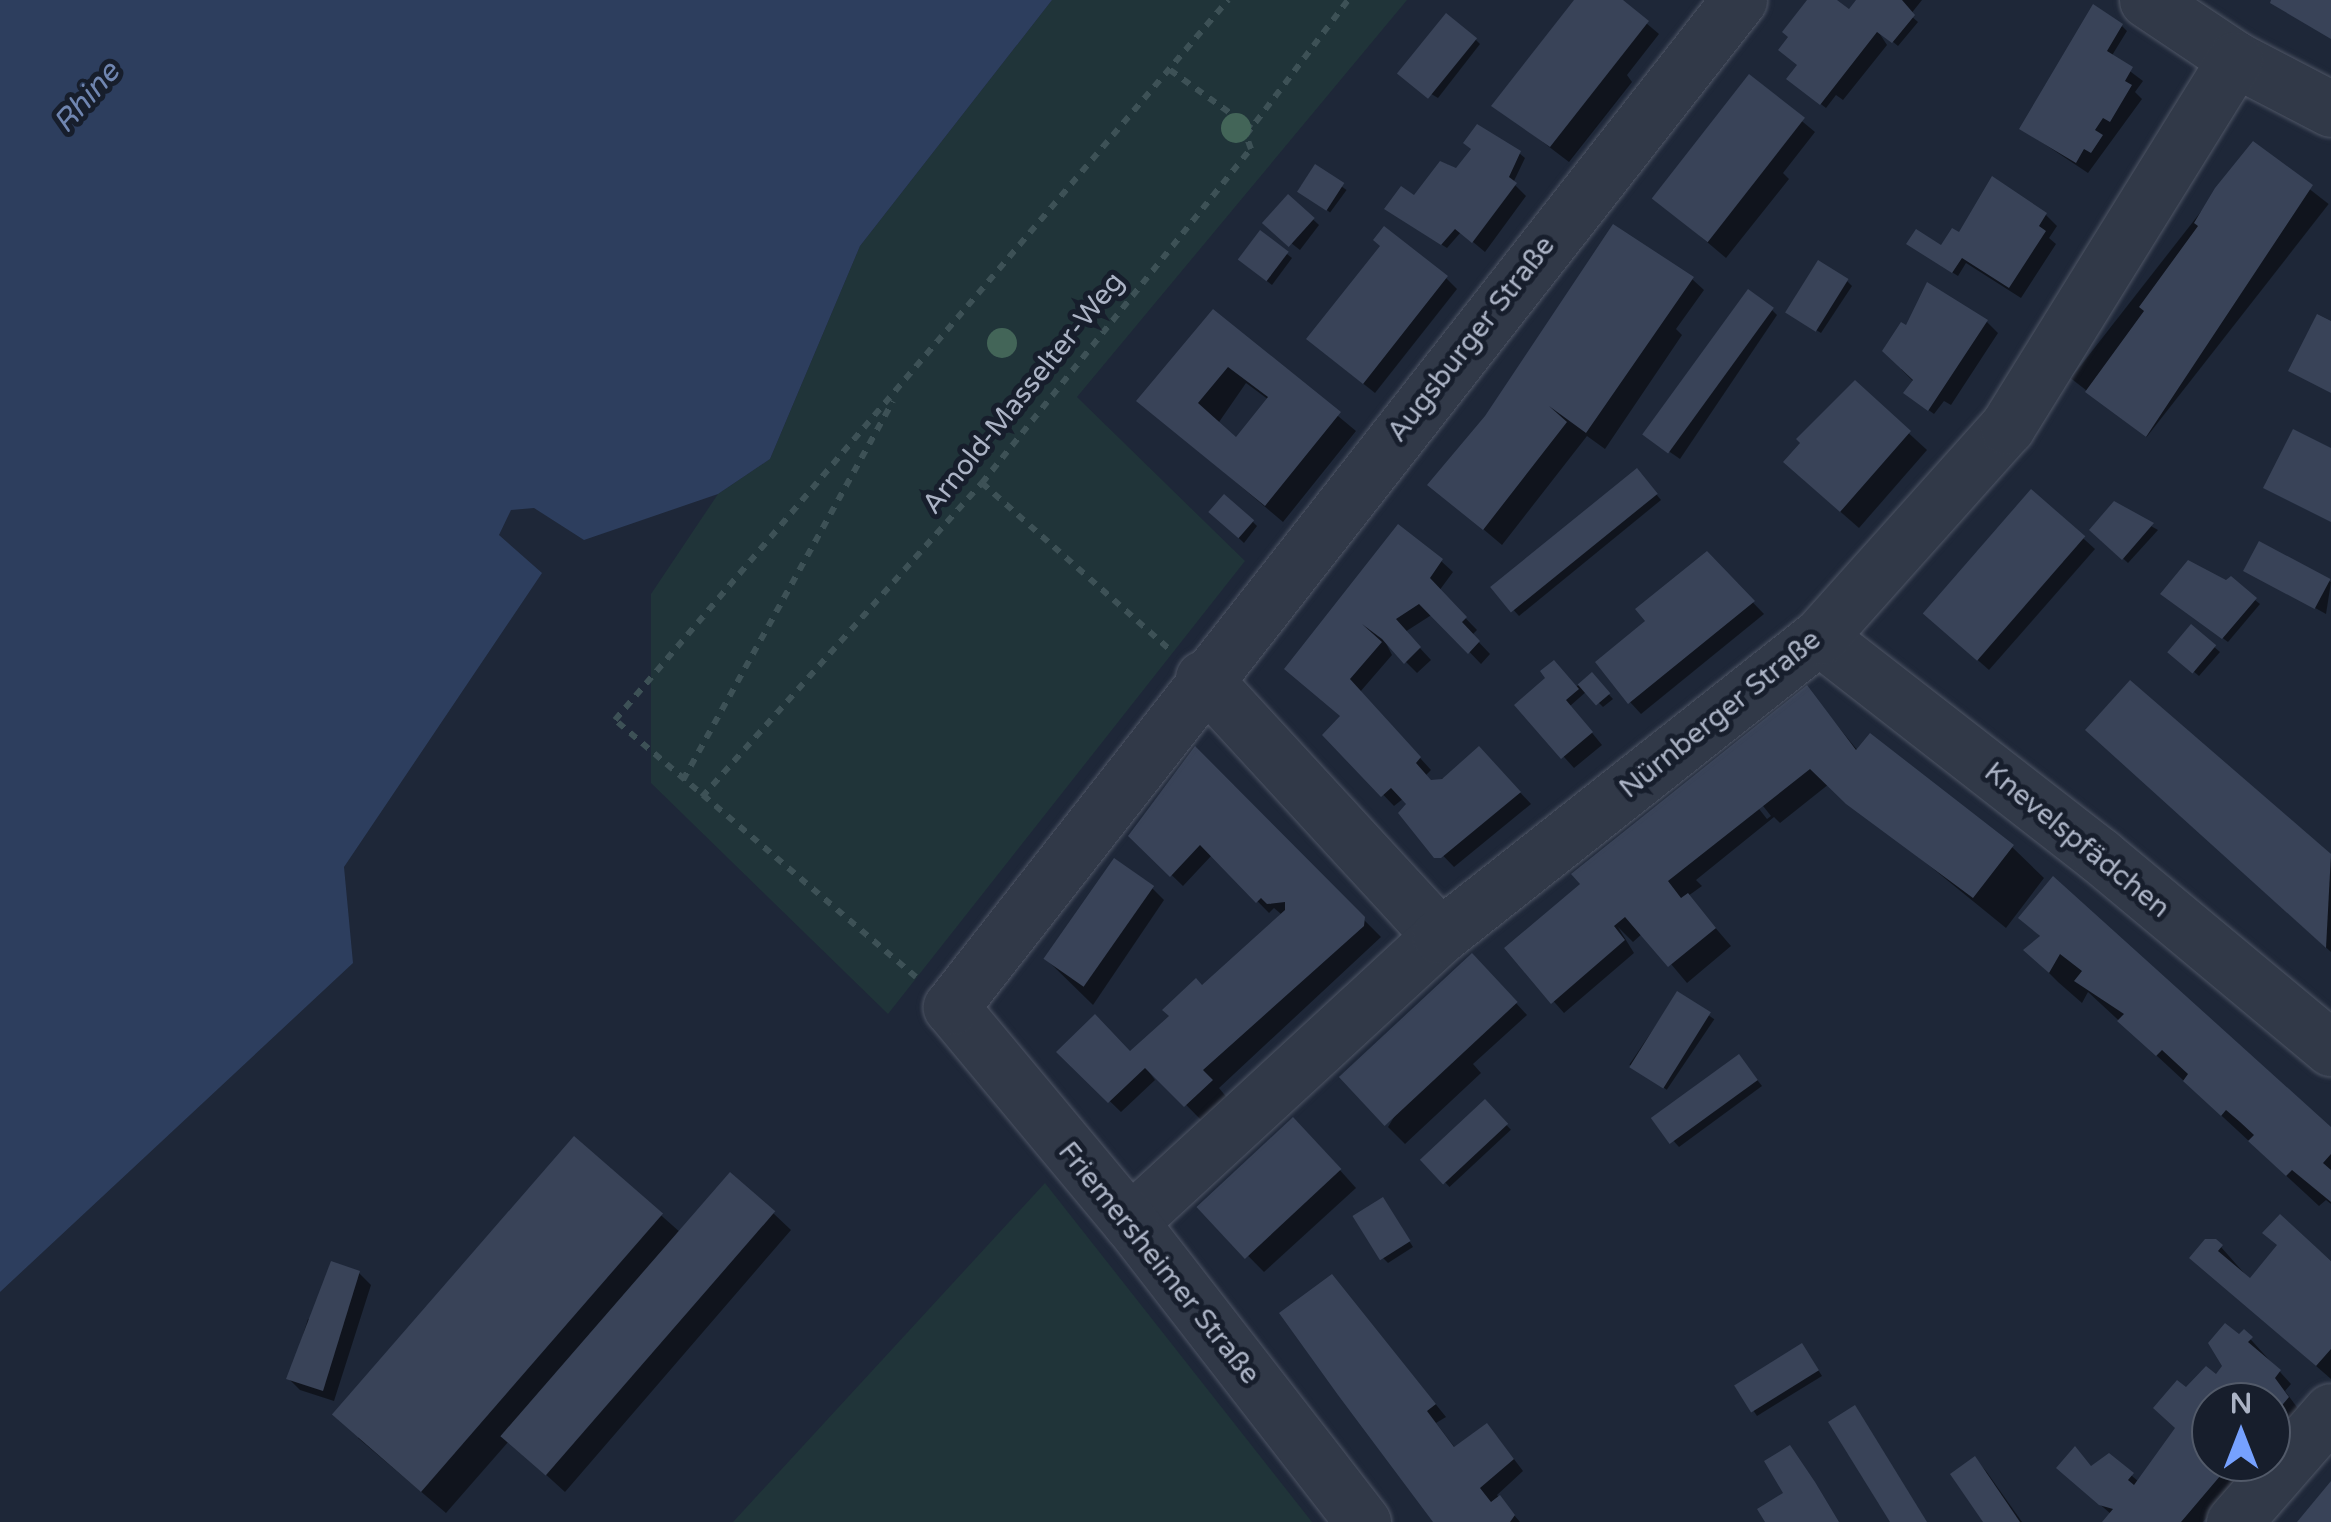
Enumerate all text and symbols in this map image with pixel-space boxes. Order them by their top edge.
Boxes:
water label: Rhine [46,55,128,141]
street label: Augsburger Straße [1380,229,1562,449]
street label: Arnold-Masselter-Weg [915,265,1131,521]
street label: Nürnberger Straße [1613,623,1827,805]
street label: Knevelspfädchen [1978,755,2176,925]
street label: Friemersheimer Straße [1051,1135,1267,1391]
north arrow [2191,1382,2291,1482]
text: N [2230,1387,2252,1421]

